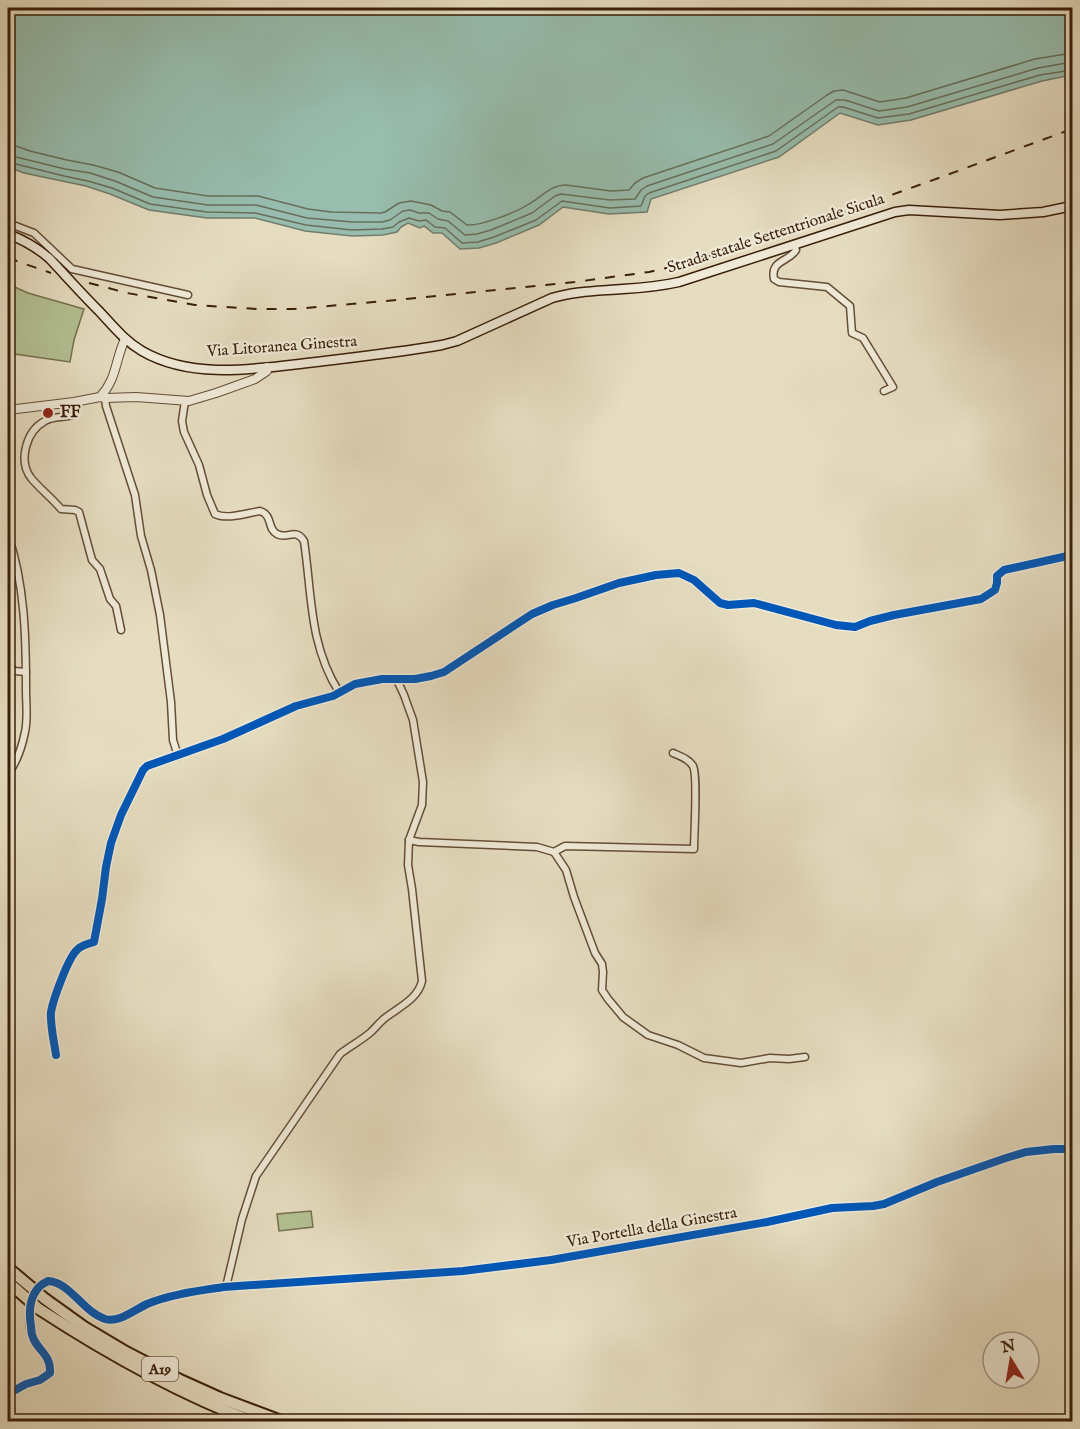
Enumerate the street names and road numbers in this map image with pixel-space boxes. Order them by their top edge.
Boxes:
street label: Strada statale Settentrionale Sicula [665,189,887,279]
street label: Via Litoranea Ginestra [205,332,358,362]
street label: Via Portella della Ginestra [564,1203,739,1253]
road number: A19 [142,1357,178,1381]

